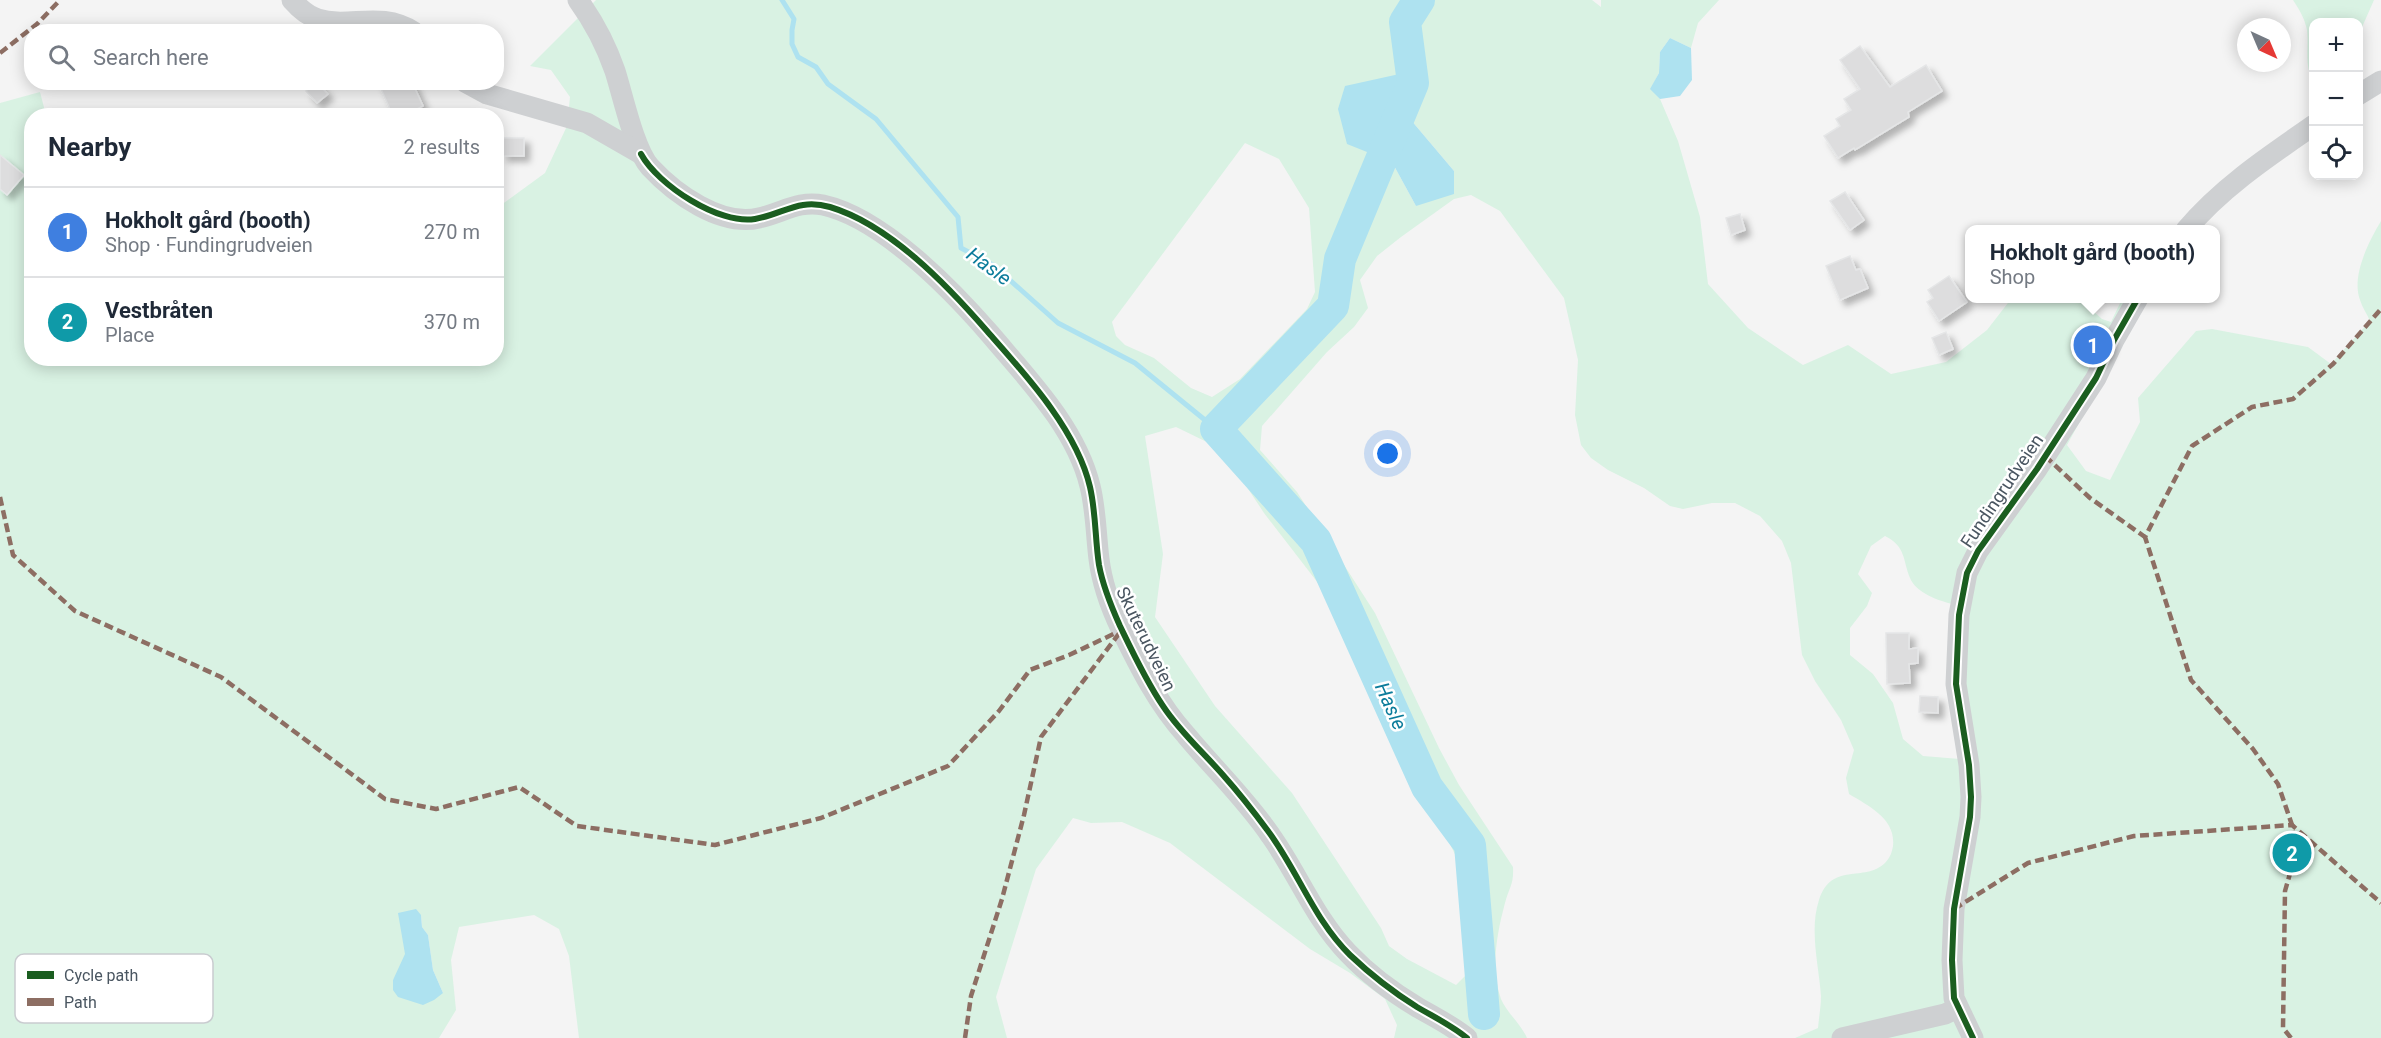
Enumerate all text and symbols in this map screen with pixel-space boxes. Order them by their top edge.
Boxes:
north arrow [2237,18,2291,72]
map controls [2309,18,2363,180]
button: + [2309,18,2363,72]
search box [24,24,504,90]
icon: search [45,41,78,74]
text: Search here [93,45,209,70]
button: − [2309,72,2363,126]
button: locate [2309,126,2363,180]
text: Nearby [48,132,131,162]
text: 2 results [404,135,480,159]
text: Hokholt gård (booth) [105,208,311,233]
text: 1 [62,220,73,244]
text: 270 m [424,220,480,244]
popup [1965,225,2220,303]
text: Shop · Fundingrudveien [105,233,313,257]
text: Hokholt gård (booth) [1990,240,2195,265]
water label: Hasle [962,242,1016,290]
text: Shop [1990,265,2035,289]
text: Vestbråten [105,298,213,323]
text: 2 [62,310,73,334]
text: 370 m [424,310,480,334]
pin: 1 [2074,322,2112,368]
text: Place [105,323,154,347]
street label: Fundingrudveien [1956,430,2047,551]
your location [1373,439,1402,468]
street label: Skuterudveien [1112,583,1181,694]
water label: Hasle [1370,679,1412,733]
pin: 2 [2272,830,2312,876]
legend [15,954,213,1023]
text: Cycle path [64,966,138,985]
text: Path [64,993,97,1012]

